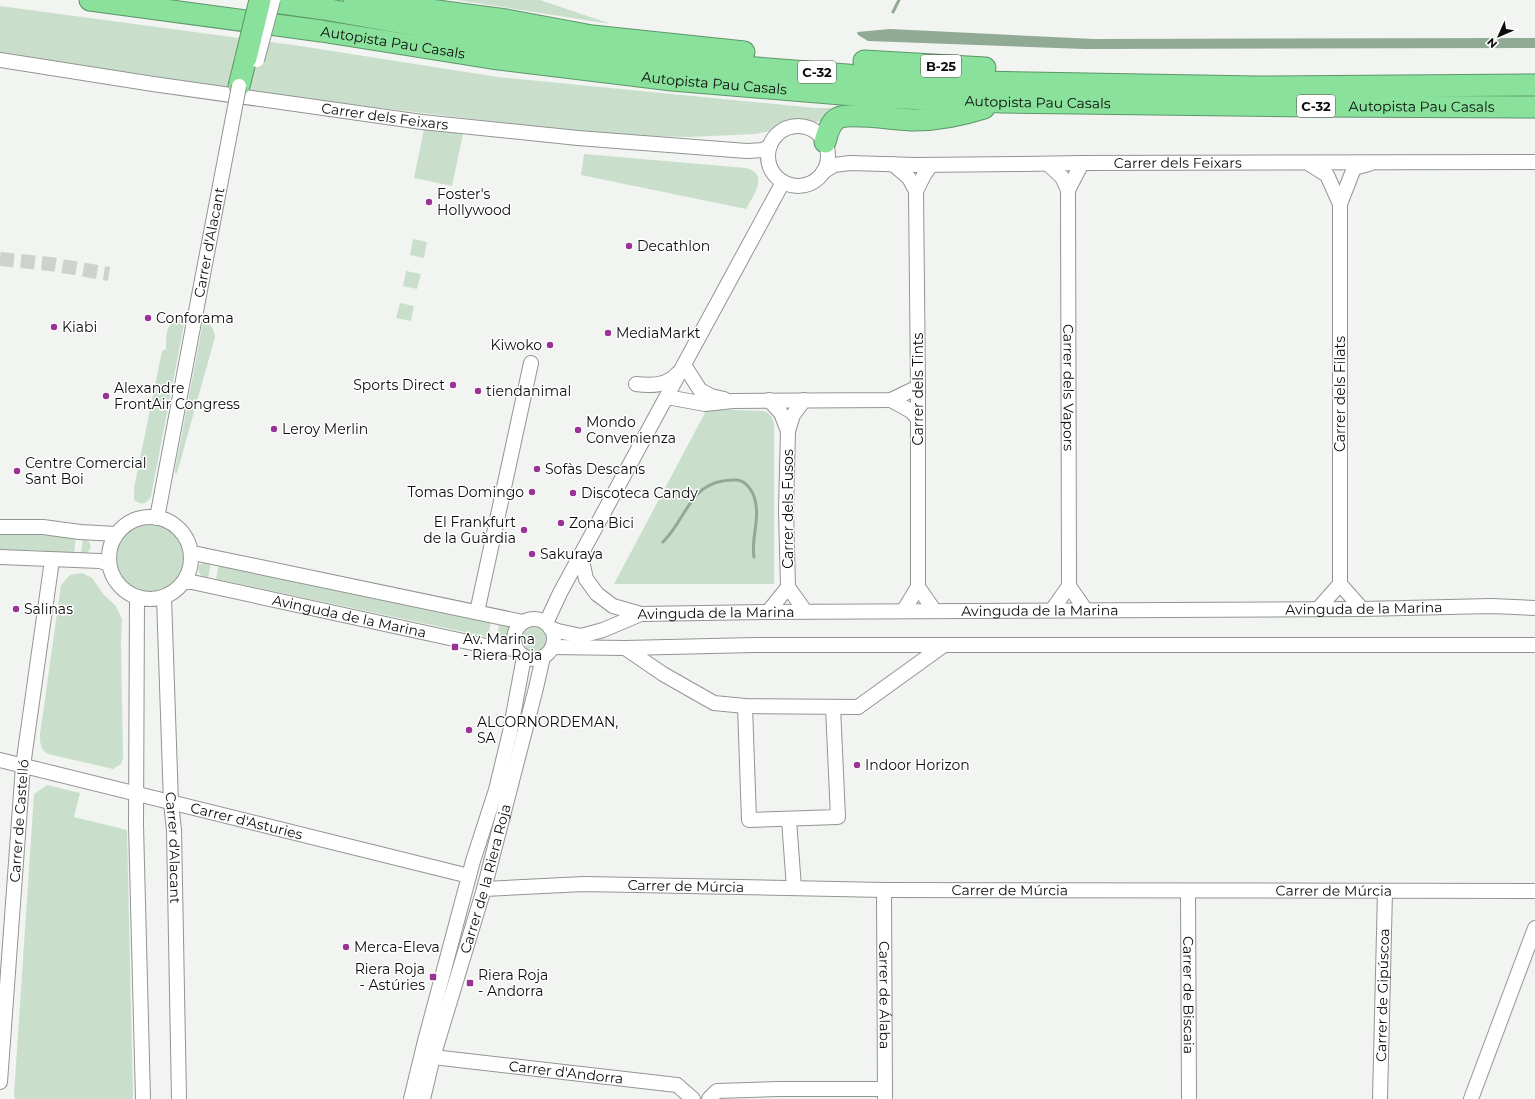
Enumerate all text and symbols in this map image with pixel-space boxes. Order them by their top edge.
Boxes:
north arrow [1479,16,1519,56]
street label: Autopista Pau Casals [320,22,467,63]
text: N [1484,35,1500,51]
road number: B-25 [921,55,961,77]
road number: C-32 [798,61,836,83]
street label: Autopista Pau Casals [641,67,788,98]
street label: Autopista Pau Casals [964,92,1111,112]
road number: C-32 [1297,95,1335,117]
street label: Autopista Pau Casals [1349,97,1495,116]
street label: Carrer dels Feixars [320,99,449,134]
street label: Carrer dels Feixars [1114,154,1242,172]
place label: Foster's Hollywood [437,185,511,219]
street label: Carrer d'Alacant [190,186,229,299]
marker: Foster's Hollywood [424,197,434,207]
place label: Decathlon [637,237,710,255]
marker: Decathlon [624,241,634,251]
place label: Conforama [156,309,234,327]
marker: Conforama [143,313,153,323]
place label: Kiabi [62,318,97,336]
marker: Kiabi [49,322,59,332]
place label: MediaMarkt [616,324,701,342]
street label: Carrer dels Vapors [1059,324,1078,451]
marker: MediaMarkt [603,328,613,338]
street label: Carrer dels Tints [909,332,927,445]
place label: Kiwoko [491,336,542,354]
street label: Carrer dels Filats [1331,336,1349,452]
marker: Kiwoko [545,340,555,350]
place label: Sports Direct [353,376,445,394]
place label: Alexandre FrontAir Congress [114,379,240,413]
marker: Sports Direct [448,380,458,390]
place label: tiendanimal [486,382,571,400]
marker: tiendanimal [473,386,483,396]
marker: Alexandre FrontAir Congress [101,391,111,401]
place label: Mondo Convenienza [586,413,676,447]
place label: Leroy Merlin [282,420,368,438]
marker: Leroy Merlin [269,424,279,434]
marker: Mondo Convenienza [573,425,583,435]
street label: Carrer dels Fusos [779,449,797,569]
place label: Centre Comercial Sant Boi [25,454,146,488]
place label: Sofàs Descans [545,460,645,478]
marker: Sofàs Descans [532,464,542,474]
marker: Centre Comercial Sant Boi [12,466,22,476]
place label: Tomas Domingo [408,483,524,501]
place label: Discoteca Candy [581,484,698,502]
marker: Tomas Domingo [527,487,537,497]
marker: Discoteca Candy [568,488,578,498]
place label: El Frankfurt de la Guàrdia [423,513,516,547]
place label: Zona Bici [569,514,634,532]
marker: Zona Bici [556,518,566,528]
marker: El Frankfurt de la Guàrdia [519,525,529,535]
place label: Sakuraya [540,545,603,563]
marker: Sakuraya [527,549,537,559]
street label: Avinguda de la Marina [271,591,428,642]
street label: Avinguda de la Marina [1285,598,1443,618]
place label: Salinas [24,600,73,618]
street label: Avinguda de la Marina [961,601,1118,620]
street label: Avinguda de la Marina [637,603,794,623]
marker: Salinas [11,604,21,614]
place label: Av. Marina - Riera Roja [463,630,542,664]
marker: Av. Marina - Riera Roja [450,642,460,652]
place label: ALCORNORDEMAN, SA [477,713,618,747]
marker: ALCORNORDEMAN, SA [464,725,474,735]
place label: Indoor Horizon [865,756,970,774]
street label: Carrer de Castelló [6,758,33,883]
marker: Indoor Horizon [852,760,862,770]
street label: Carrer d'Alacant [162,792,184,904]
street label: Carrer d'Asturies [189,798,305,844]
street label: Carrer de la Riera Roja [456,802,515,956]
street label: Carrer de Múrcia [627,876,744,896]
street label: Carrer de Múrcia [952,881,1068,899]
street label: Carrer de Múrcia [1276,882,1392,900]
street label: Carrer de Gipúscoa [1372,928,1393,1062]
street label: Carrer de Biscaia [1179,936,1198,1054]
place label: Merca-Eleva [354,938,440,956]
street label: Carrer de Álaba [875,941,894,1049]
marker: Merca-Eleva [341,942,351,952]
place label: Riera Roja - Astúries [355,960,425,994]
place label: Riera Roja - Andorra [478,966,548,1000]
marker: Riera Roja - Astúries [428,972,438,982]
marker: Riera Roja - Andorra [465,978,475,988]
street label: Carrer d'Andorra [508,1057,624,1088]

